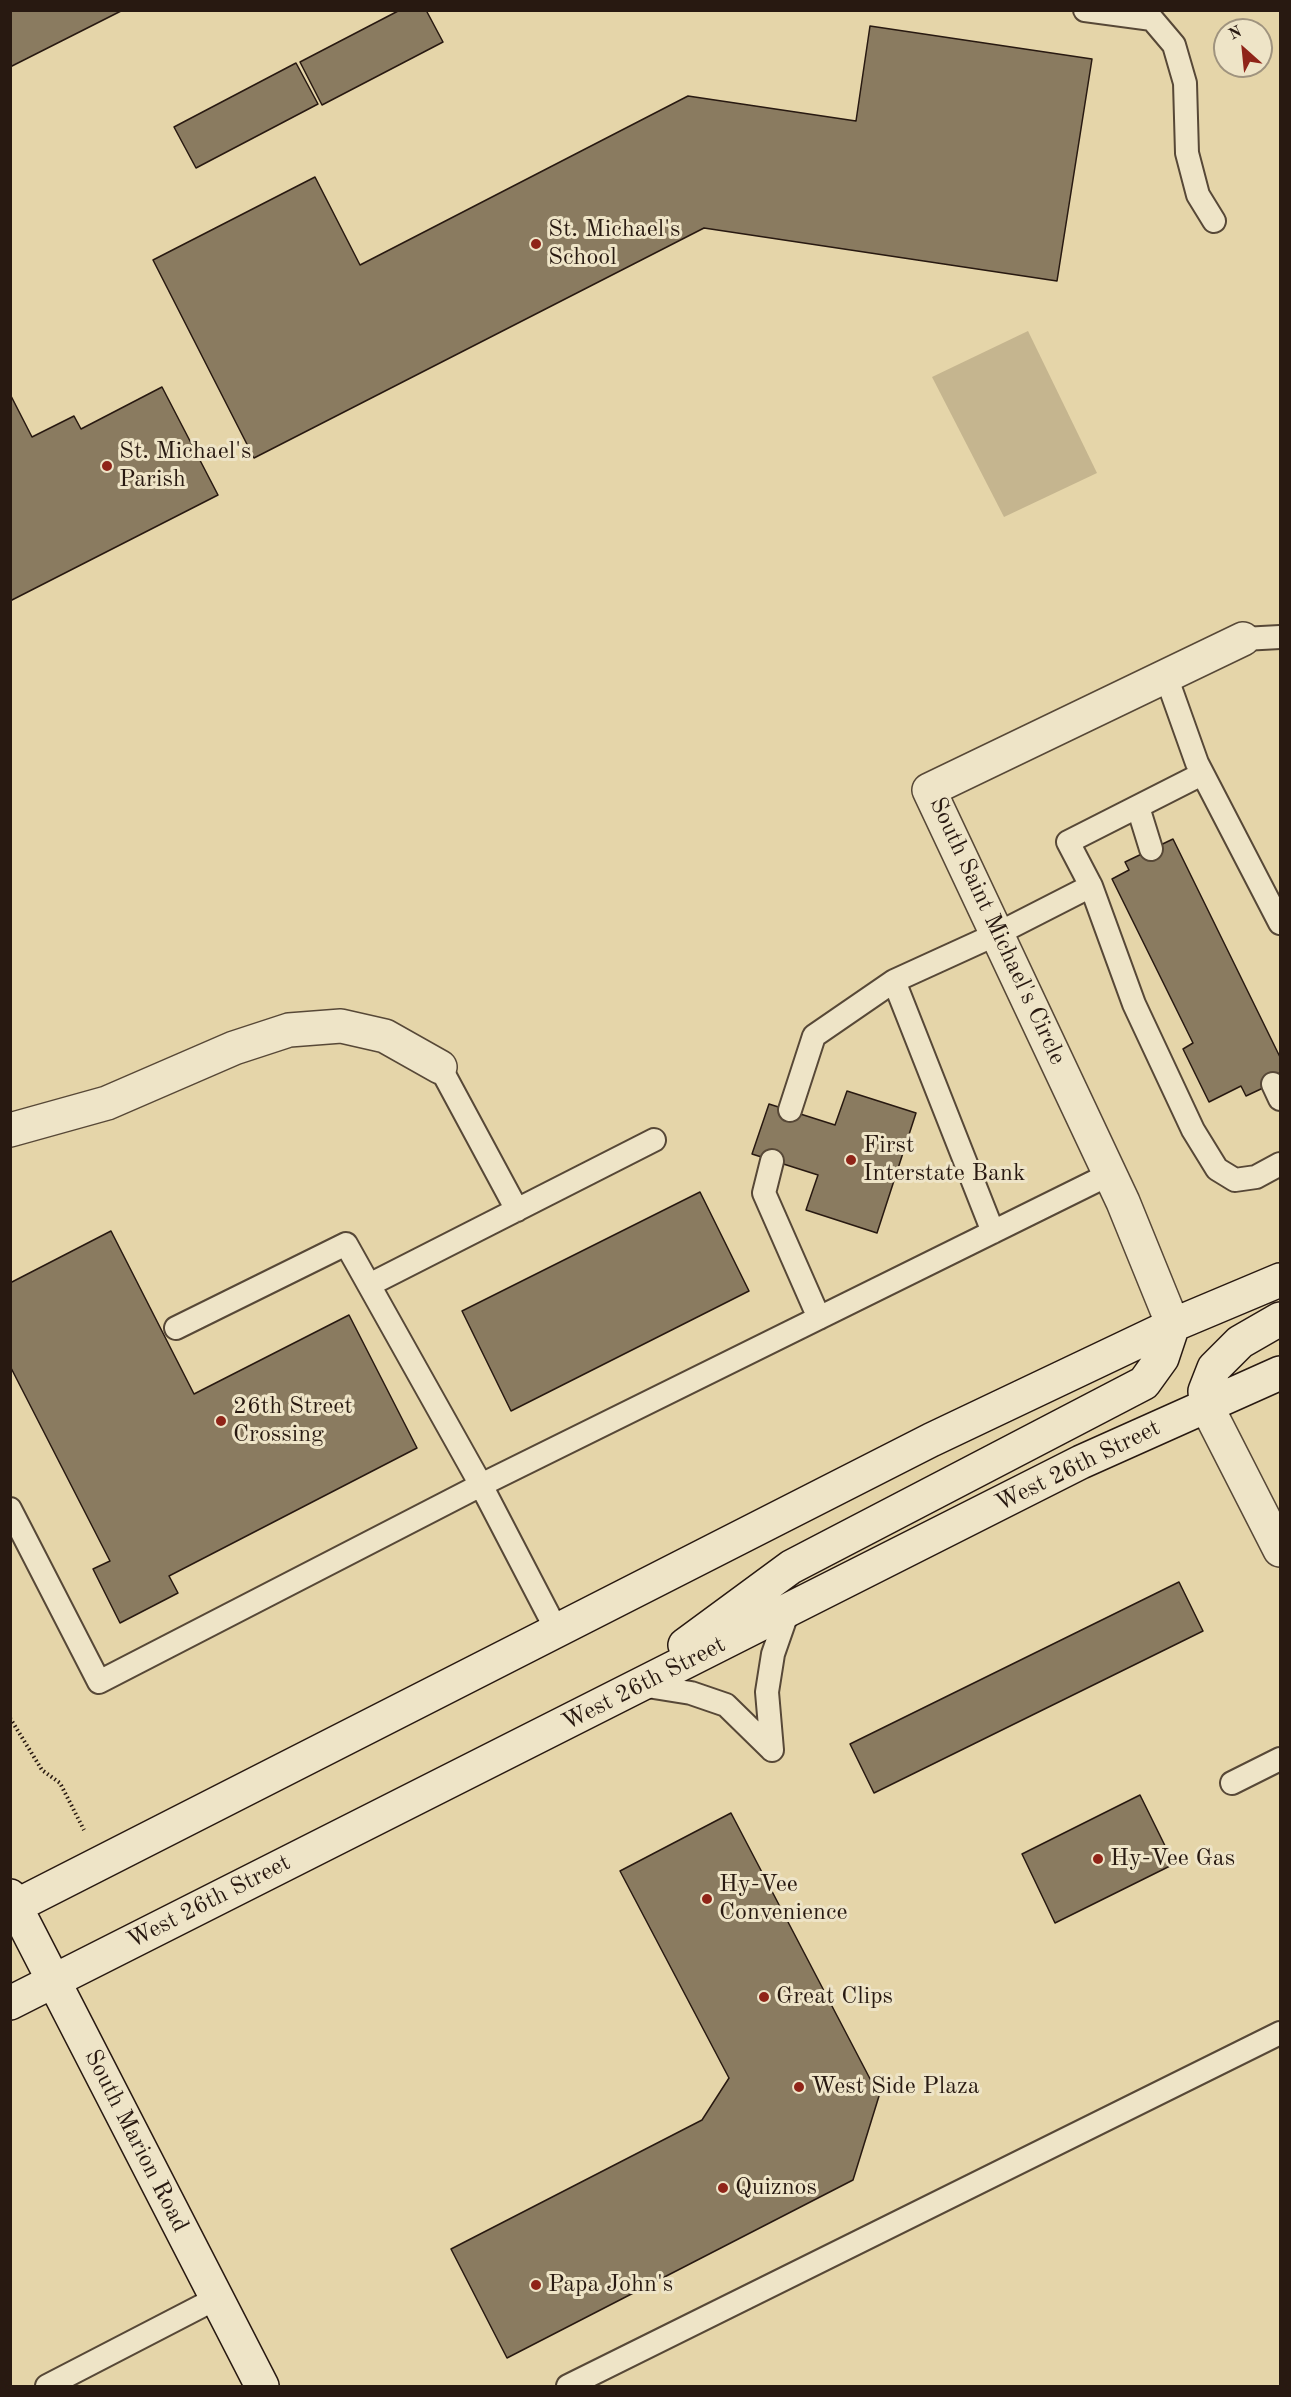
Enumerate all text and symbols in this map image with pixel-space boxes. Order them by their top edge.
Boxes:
north arrow [1213,18,1273,78]
text: N [1227,24,1245,44]
place label: St. Michael's School [548,216,680,272]
marker: St. Michael's School [529,237,543,251]
place label: St. Michael's Parish [119,438,251,494]
marker: St. Michael's Parish [100,459,114,473]
street label: South Saint Michael's Circle [922,793,1072,1069]
place label: First Interstate Bank [863,1132,1025,1188]
marker: First Interstate Bank [844,1153,858,1167]
place label: 26th Street Crossing [233,1393,353,1449]
marker: 26th Street Crossing [214,1414,228,1428]
street label: West 26th Street [991,1414,1165,1518]
street label: West 26th Street [557,1630,731,1738]
place label: Hy-Vee Gas [1110,1845,1235,1873]
street label: West 26th Street [122,1848,296,1956]
marker: Hy-Vee Gas [1091,1852,1105,1866]
place label: Hy-Vee Convenience [719,1871,847,1927]
marker: Hy-Vee Convenience [700,1892,714,1906]
place label: Great Clips [776,1983,893,2011]
marker: Great Clips [757,1990,771,2004]
street label: South Marion Road [78,2045,194,2237]
place label: West Side Plaza [811,2073,980,2101]
marker: West Side Plaza [792,2080,806,2094]
place label: Quiznos [735,2174,817,2202]
marker: Quiznos [716,2181,730,2195]
place label: Papa John's [548,2271,673,2299]
marker: Papa John's [529,2278,543,2292]

